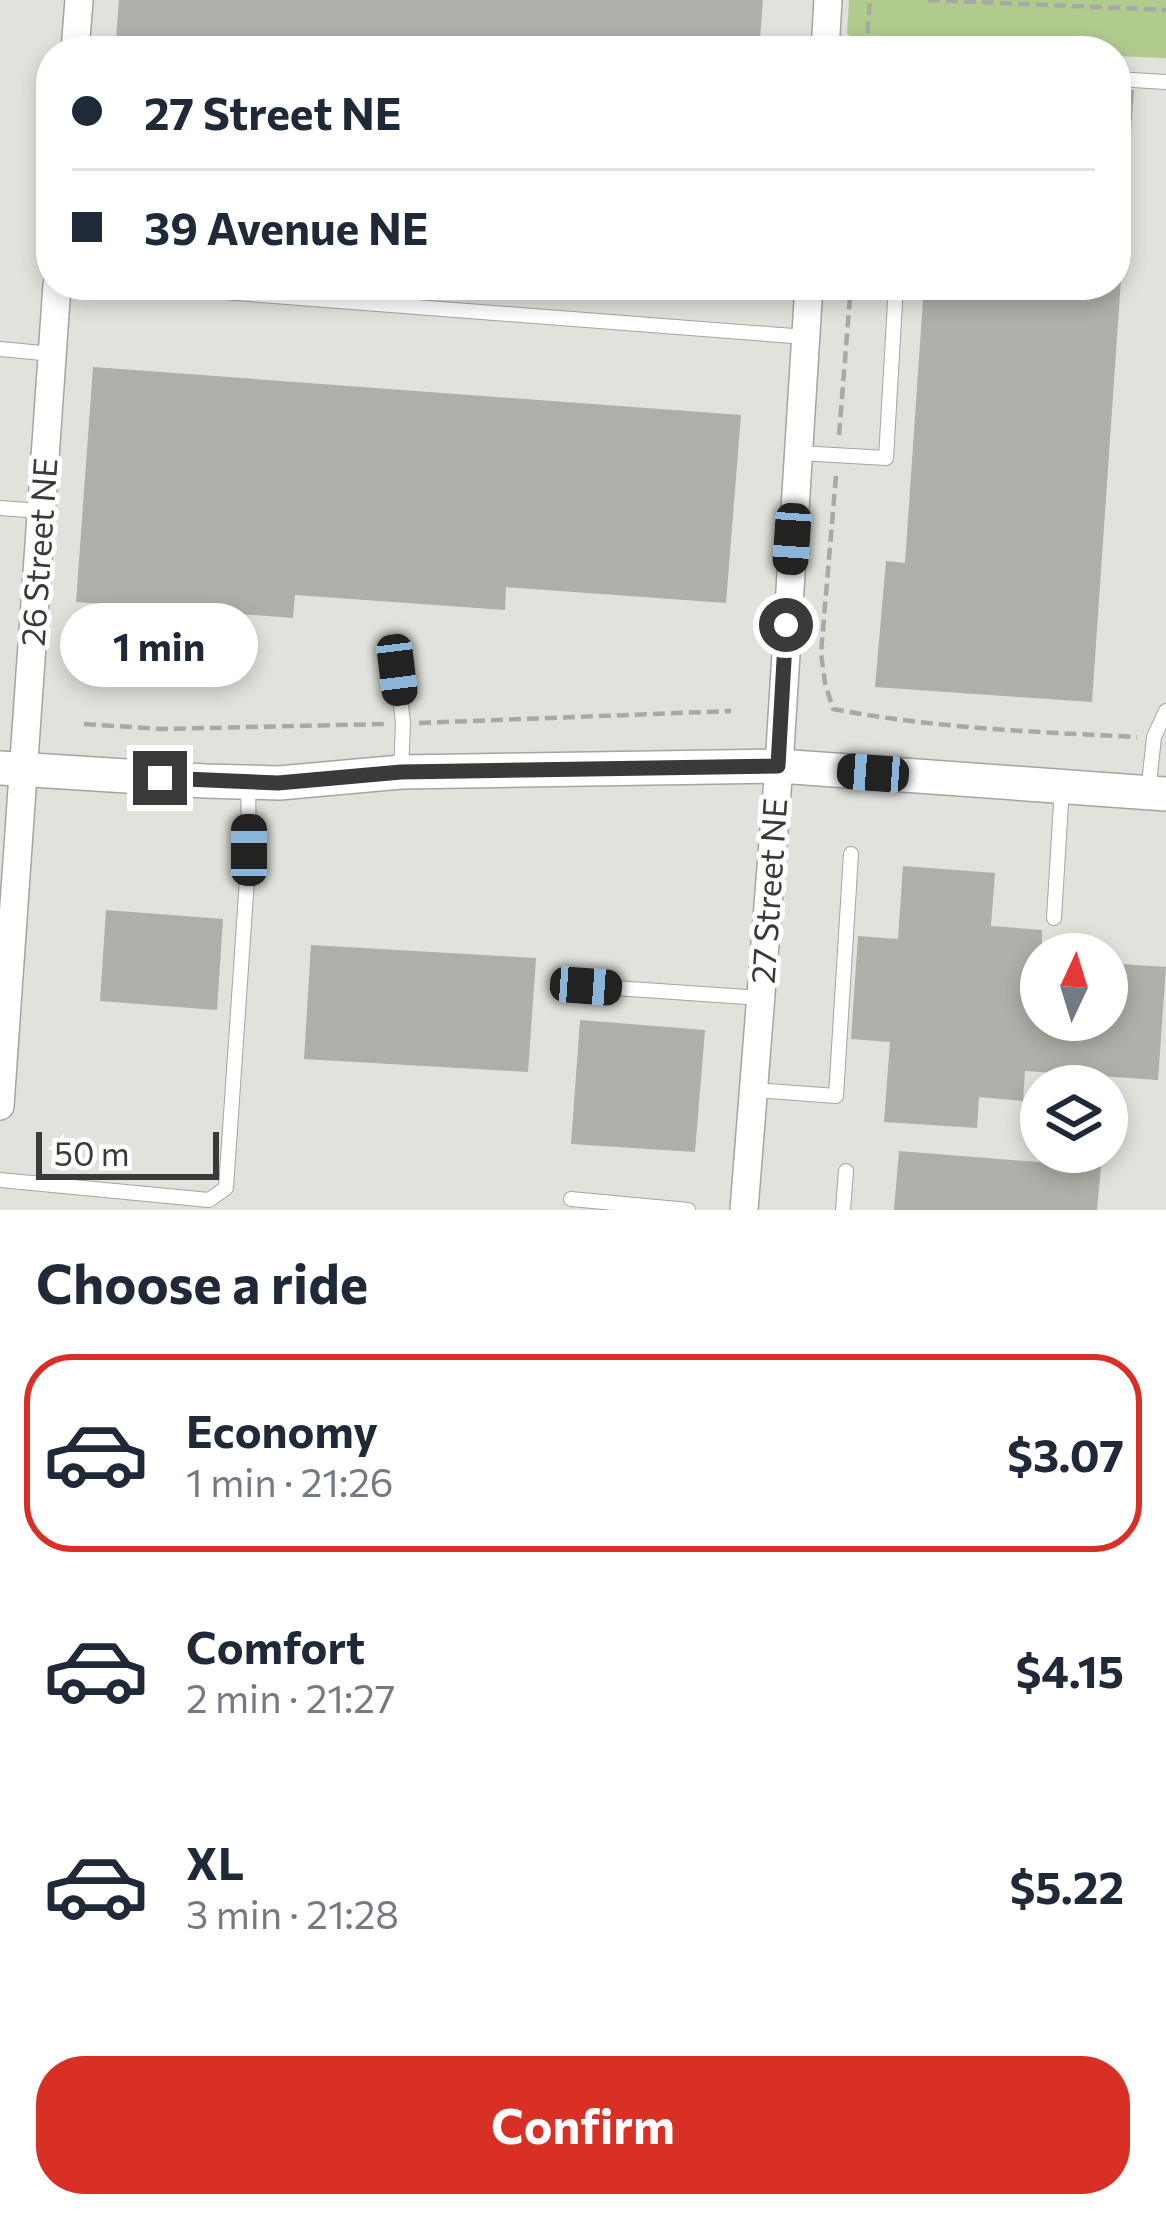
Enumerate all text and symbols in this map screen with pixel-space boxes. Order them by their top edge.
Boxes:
text: 27 Street NE [144,84,402,139]
text: 39 Avenue NE [144,199,428,254]
street label: 26 Street NE [10,456,65,647]
car [772,502,812,576]
route start [759,598,813,652]
callout: 1 min [61,604,259,688]
text: 1 min [113,621,205,669]
car [375,632,419,708]
route end [133,751,187,805]
car [836,753,910,793]
street label: 27 Street NE [741,797,794,985]
car [231,814,267,886]
north arrow [1020,933,1128,1041]
map controls [1020,933,1128,1173]
car [549,966,623,1006]
button: layers [1020,1065,1128,1173]
scale bar [36,1126,219,1179]
text: 50 m [54,1132,130,1173]
text: Choose a ride [36,1249,368,1315]
icon: car [42,1399,150,1507]
text: Economy [186,1402,378,1457]
text: $3.07 [1007,1426,1124,1481]
text: 1 min · 21:26 [186,1457,393,1505]
icon: car [42,1615,150,1723]
text: Comfort [186,1618,365,1673]
text: $4.15 [1016,1642,1124,1697]
text: 2 min · 21:27 [186,1673,395,1721]
icon: car [42,1831,150,1939]
text: XL [186,1834,244,1889]
text: $5.22 [1009,1858,1124,1913]
text: 3 min · 21:28 [186,1889,399,1937]
button: Confirm [36,2056,1130,2194]

